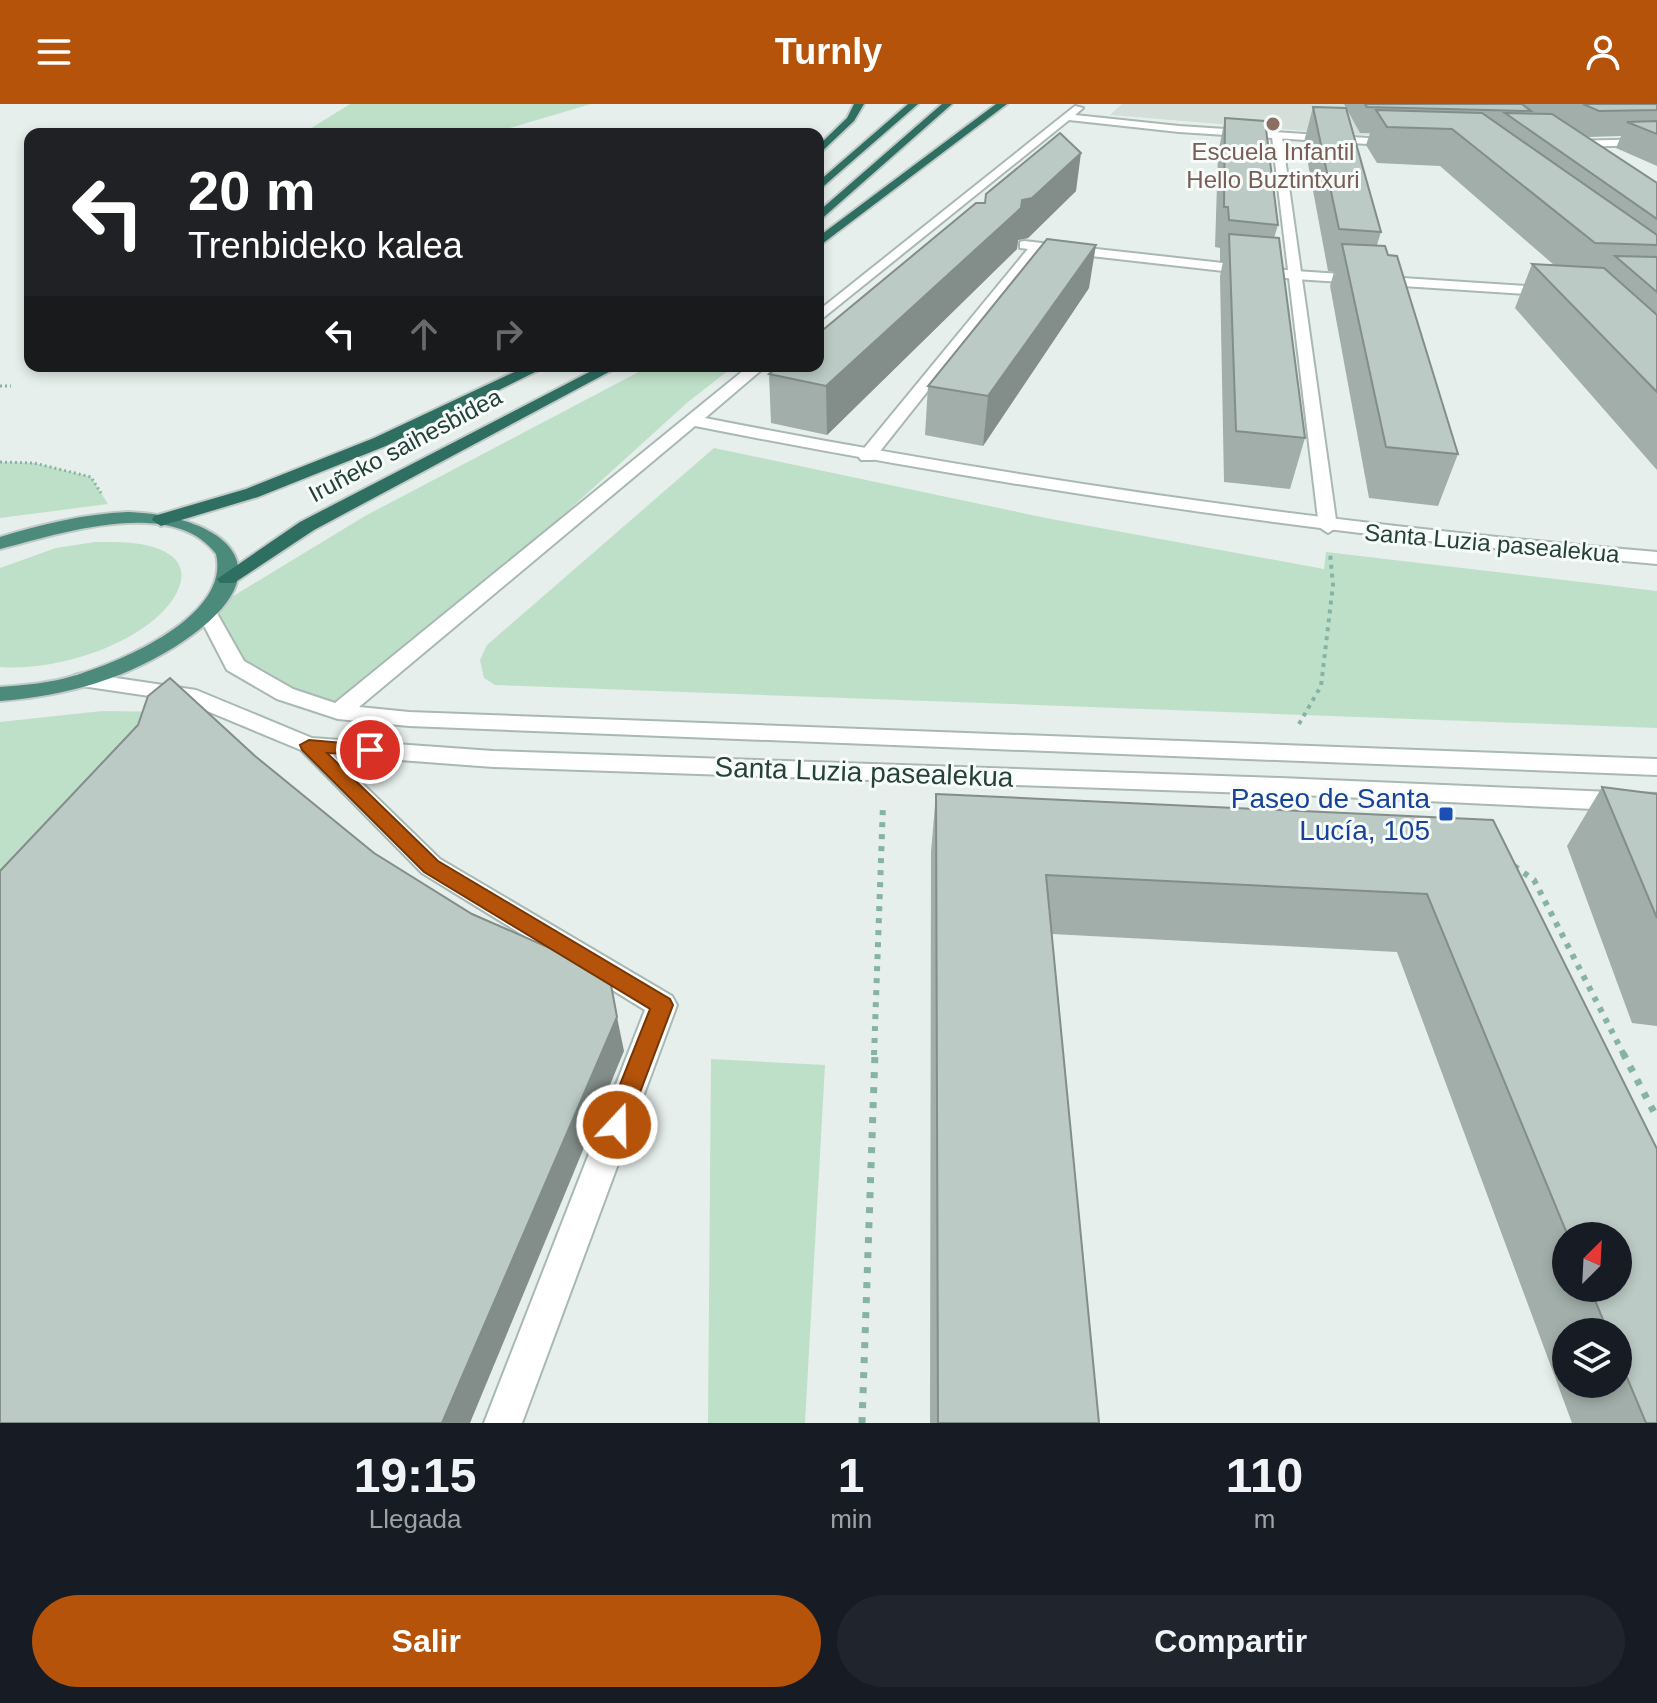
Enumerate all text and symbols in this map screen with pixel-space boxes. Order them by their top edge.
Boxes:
icon: menu [32,30,76,74]
icon: person [1581,30,1625,74]
text: Turnly [775,31,882,72]
marker: Escuela Infantil Hello Buztintxuri [1264,115,1282,133]
place label: Escuela Infantil Hello Buztintxuri [1186,138,1360,193]
text: 20 m [188,159,316,222]
icon: left [56,160,160,264]
text: Trenbideko kalea [188,225,463,266]
icon: left [318,312,362,356]
icon: ahead [402,312,446,356]
icon: right [486,312,530,356]
street label: Iruñeko saihesbidea [304,382,507,507]
street label: Santa Luzia pasealekua [1363,518,1621,568]
pin [336,716,404,784]
icon: arrive [348,728,392,772]
street label: Santa Luzia pasealekua [714,751,1014,793]
place label: Paseo de Santa Lucía, 105 [1231,783,1430,846]
marker: Paseo de Santa Lucía, 105 [1437,805,1455,823]
position arrow [575,1083,659,1167]
north arrow [1552,1222,1632,1302]
map controls [1552,1222,1632,1398]
button: layers [1552,1318,1632,1398]
text: 19:15 [354,1449,476,1502]
text: 1 [838,1449,865,1502]
text: 110 [1226,1449,1303,1502]
text: Llegada [369,1504,461,1534]
text: min [830,1504,872,1534]
text: m [1254,1504,1275,1534]
button: Salir [32,1595,821,1687]
button: Compartir [837,1595,1625,1687]

